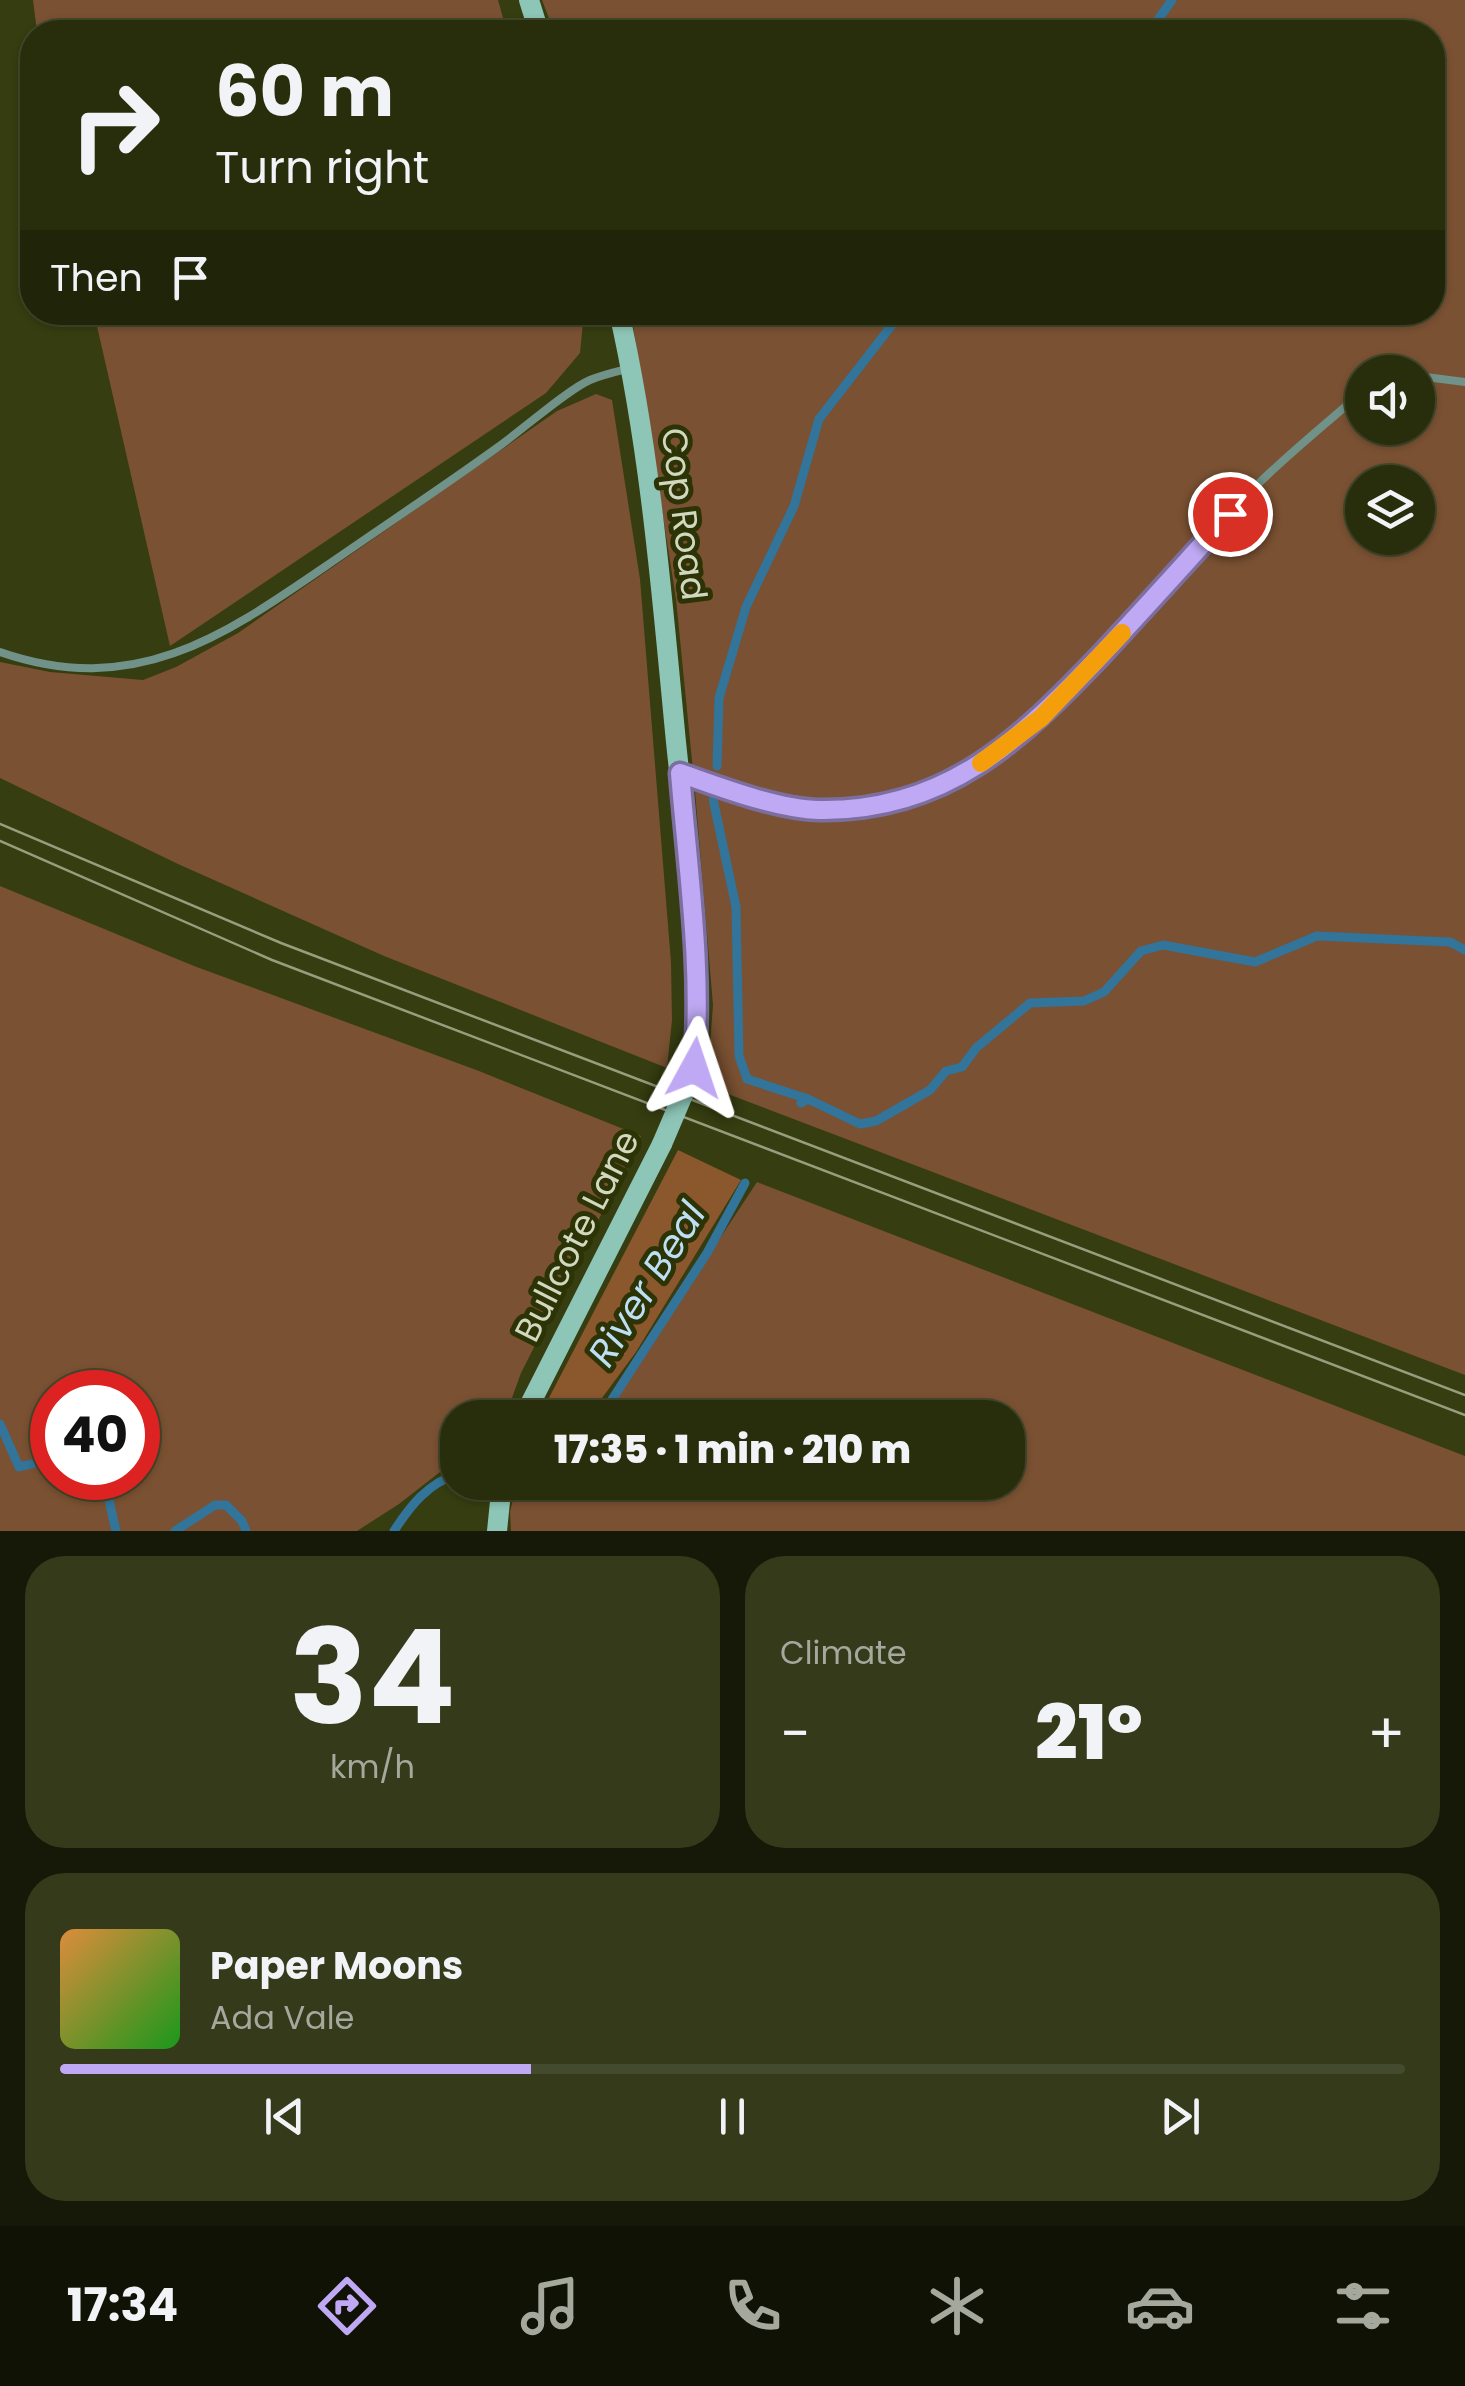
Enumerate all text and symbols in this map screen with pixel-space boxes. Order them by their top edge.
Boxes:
text: 60 m [215,42,394,141]
icon: right [50,60,180,190]
text: Turn right [215,136,429,199]
icon: arrive [163,250,218,305]
text: Then [50,251,143,304]
map controls [1345,355,1435,555]
button: sound [1345,355,1435,445]
street label: Cop Road [650,425,719,603]
button: layers [1345,465,1435,555]
pin [1188,472,1273,557]
icon: arrive [1203,487,1258,542]
position arrow [642,1016,746,1120]
street label: Bullcote Lane [502,1122,651,1350]
water label: River Beal [575,1191,718,1376]
speed limit sign: 40 [30,1370,160,1500]
text: 17:35 · 1 min · 210 m [554,1423,911,1476]
text: 34 [289,1586,456,1769]
text: Climate [780,1630,907,1675]
text: 21° [1035,1680,1143,1785]
text: − [780,1695,810,1772]
text: + [1367,1695,1405,1772]
text: km/h [330,1744,415,1789]
text: Paper Moons [210,1939,463,1992]
text: Ada Vale [210,1995,354,2040]
icon: previous [257,2089,312,2144]
icon: pause [705,2089,760,2144]
icon: next [1153,2089,1208,2144]
icon: directions [312,2271,382,2341]
icon: music [515,2271,585,2341]
icon: phone [718,2271,788,2341]
icon: climate [922,2271,992,2341]
icon: car [1125,2271,1195,2341]
icon: filters [1328,2271,1398,2341]
text: 17:34 [67,2274,178,2337]

